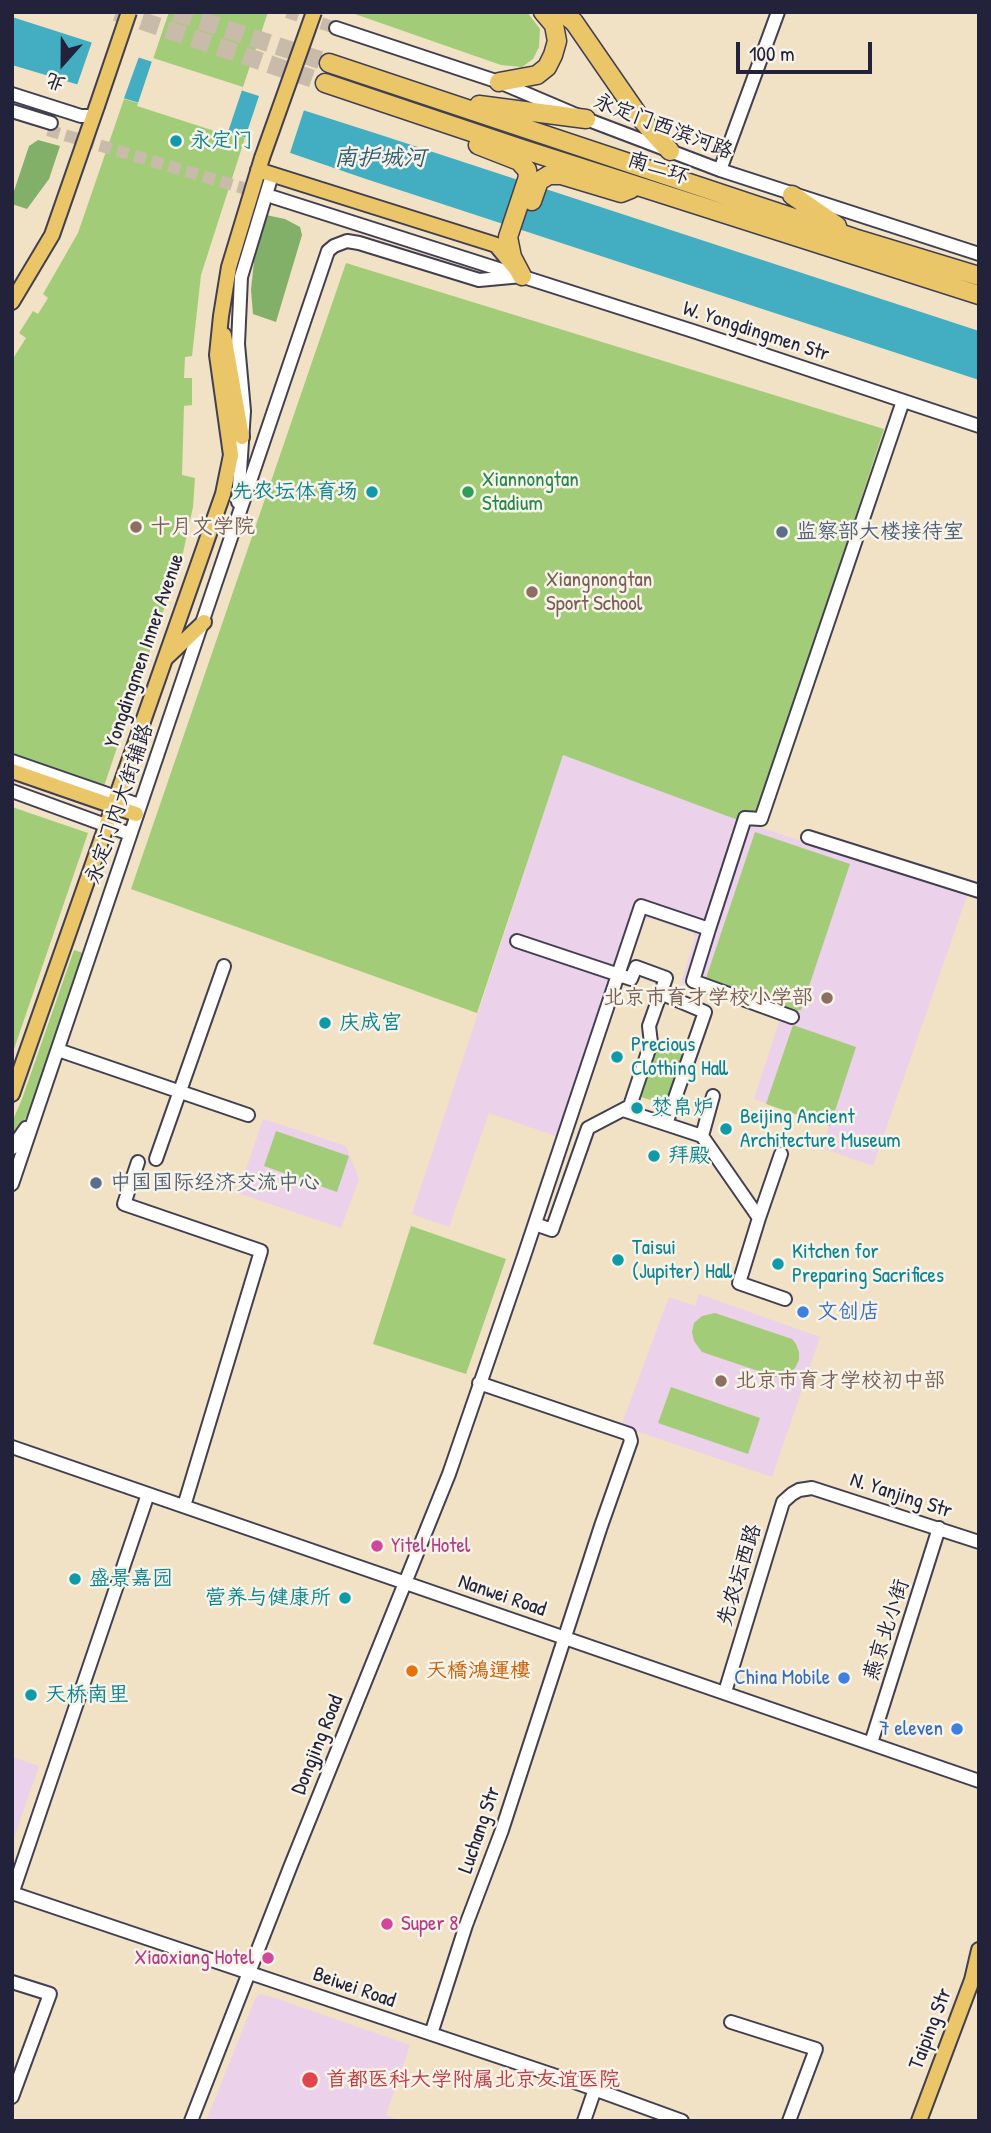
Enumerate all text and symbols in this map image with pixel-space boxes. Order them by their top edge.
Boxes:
north arrow [28,28,98,98]
scale bar [739,28,876,72]
text: 100 m [749,39,795,68]
text: 北 [42,67,69,98]
street label: 永定门西滨河路 [590,89,736,165]
place label: 永定门 [190,128,253,154]
marker: 永定门 [168,133,184,149]
water label: 南护城河 [334,145,426,173]
street label: 南二环 [624,147,692,191]
street label: W. Yongdingmen Str [680,296,832,368]
place label: Xiannongtan Stadium [482,467,579,517]
place label: 先农坛体育场 [232,479,358,505]
marker: 先农坛体育场 [364,484,380,500]
marker: Xiannongtan Stadium [460,484,476,500]
place label: 十月文学院 [150,514,255,540]
marker: 十月文学院 [128,519,144,535]
place label: 监察部大楼接待室 [796,519,964,545]
marker: 监察部大楼接待室 [774,524,790,540]
street label: Yongdingmen Inner Avenue [100,551,190,751]
place label: Xiangnongtan Sport School [546,567,652,617]
marker: Xiangnongtan Sport School [524,584,540,600]
street label: 永定门内大街辅路 [81,720,159,888]
place label: 北京市育才学校小学部 [603,985,813,1011]
marker: 北京市育才学校小学部 [819,990,835,1006]
place label: 庆成宫 [339,1010,402,1036]
marker: 庆成宫 [317,1015,333,1031]
place label: Precious Clothing Hall [631,1032,728,1082]
marker: Precious Clothing Hall [609,1049,625,1065]
place label: 焚帛炉 [651,1095,714,1121]
marker: 焚帛炉 [629,1100,645,1116]
place label: Beijing Ancient Architecture Museum [740,1104,901,1154]
marker: Beijing Ancient Architecture Museum [718,1121,734,1137]
place label: 拜殿 [668,1143,710,1169]
marker: 拜殿 [646,1148,662,1164]
place label: 中国国际经济交流中心 [110,1170,320,1196]
marker: 中国国际经济交流中心 [88,1175,104,1191]
place label: Taisui (Jupiter) Hall [632,1235,732,1285]
place label: Kitchen for Preparing Sacrifices [792,1239,944,1289]
marker: Taisui (Jupiter) Hall [610,1252,626,1268]
marker: Kitchen for Preparing Sacrifices [770,1256,786,1272]
place label: 文创店 [817,1299,880,1325]
marker: 文创店 [795,1304,811,1320]
place label: 北京市育才学校初中部 [735,1368,945,1394]
marker: 北京市育才学校初中部 [713,1373,729,1389]
street label: N. Yanjing Str [847,1468,955,1524]
street label: 先农坛西路 [713,1521,767,1629]
place label: Yitel Hotel [391,1533,470,1559]
marker: Yitel Hotel [369,1538,385,1554]
place label: 盛景嘉园 [89,1566,173,1592]
street label: Nanwei Road [455,1569,549,1623]
marker: 盛景嘉园 [67,1571,83,1587]
street label: 燕京北小街 [859,1576,915,1684]
place label: 营养与健康所 [205,1585,331,1611]
marker: 营养与健康所 [337,1590,353,1606]
place label: 天橋鴻運樓 [426,1658,531,1684]
marker: 天橋鴻運樓 [404,1663,420,1679]
place label: China Mobile [734,1665,830,1691]
marker: China Mobile [836,1670,852,1686]
place label: 天桥南里 [45,1682,129,1708]
marker: 天桥南里 [23,1687,39,1703]
street label: Dongjing Road [287,1692,349,1798]
place label: 7 eleven [879,1716,943,1742]
marker: 7 eleven [949,1721,965,1737]
street label: Luchang Str [453,1783,507,1877]
place label: Super 8 [401,1911,458,1937]
marker: Super 8 [379,1916,395,1932]
place label: Xiaoxiang Hotel [135,1945,254,1971]
marker: Xiaoxiang Hotel [260,1950,276,1966]
street label: Beiwei Road [309,1962,399,2014]
street label: Taiping Str [904,1985,958,2073]
place label: 首都医科大学附属北京友谊医院 [326,2067,620,2093]
marker: 首都医科大学附属北京友谊医院 [300,2070,320,2090]

